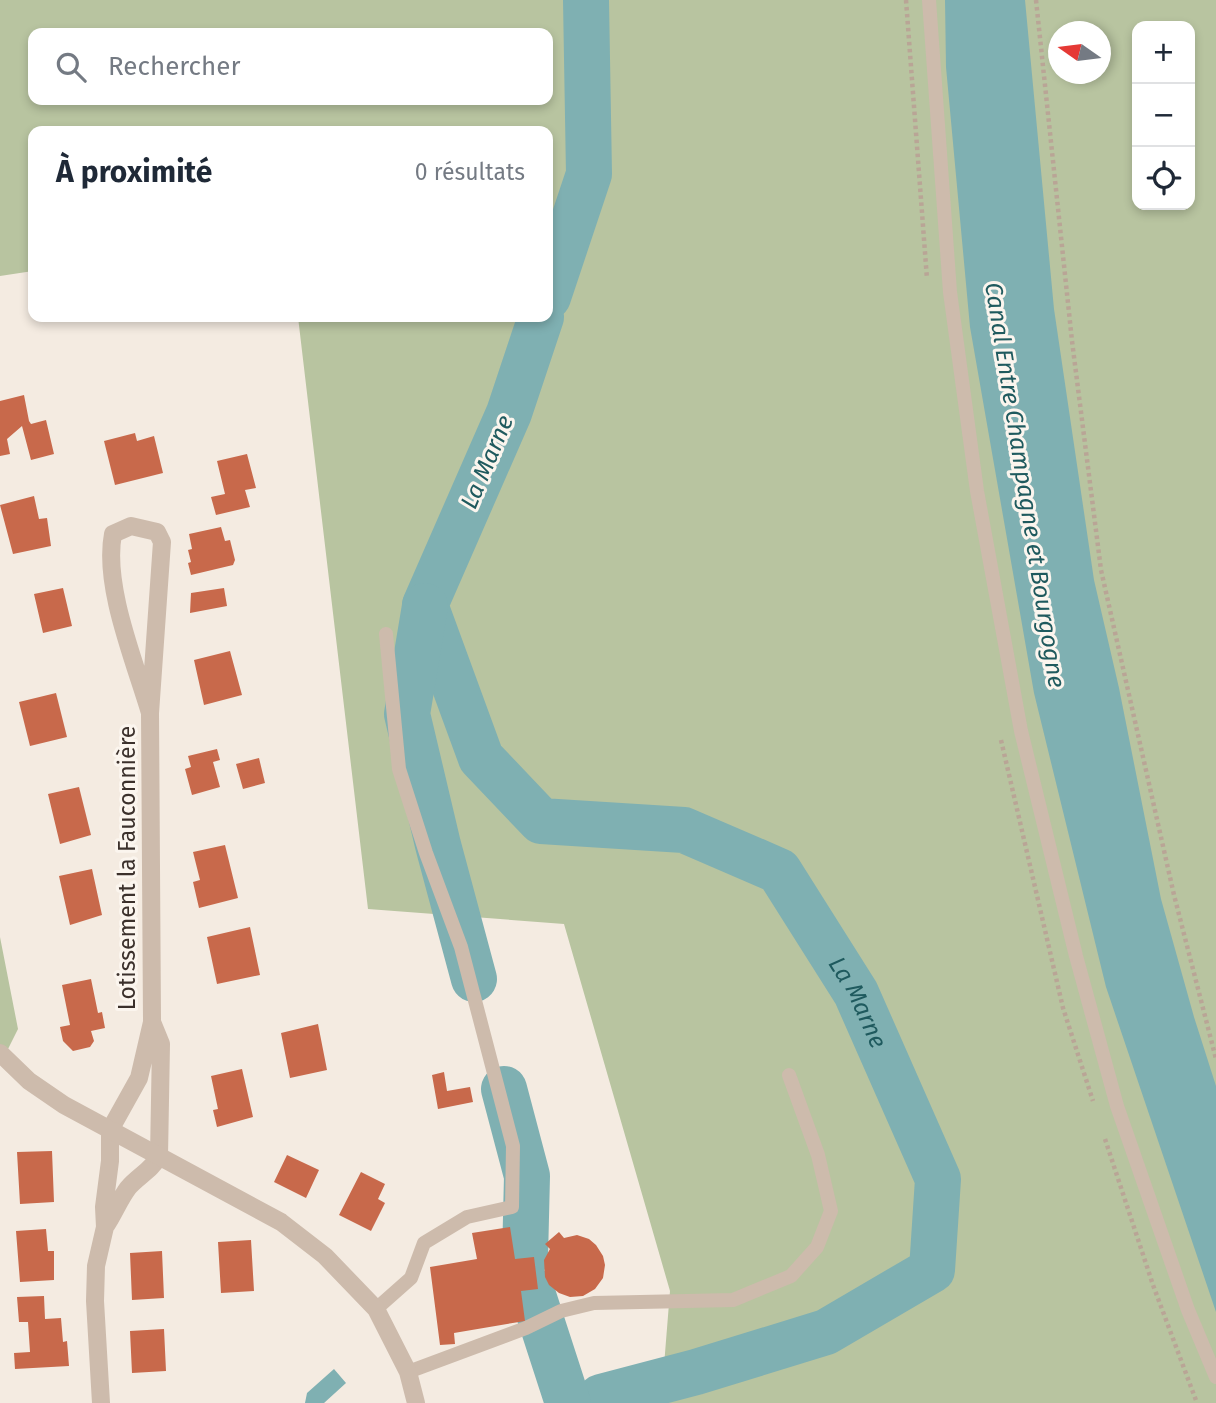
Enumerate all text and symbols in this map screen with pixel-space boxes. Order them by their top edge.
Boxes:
north arrow [1048,21,1111,84]
map controls [1132,21,1195,210]
button: + [1132,21,1195,84]
search box [28,28,553,105]
icon: search [52,48,90,86]
text: Rechercher [108,51,240,82]
button: − [1132,84,1195,147]
button: locate [1132,147,1195,210]
text: À proximité [56,154,212,190]
text: 0 résultats [415,158,525,186]
water label: Canal Entre Champagne et Bourgogne [979,280,1071,690]
water label: La Marne [455,411,519,513]
street label: Lotissement la Fauconnière [113,726,141,1010]
water label: La Marne [823,952,892,1052]

